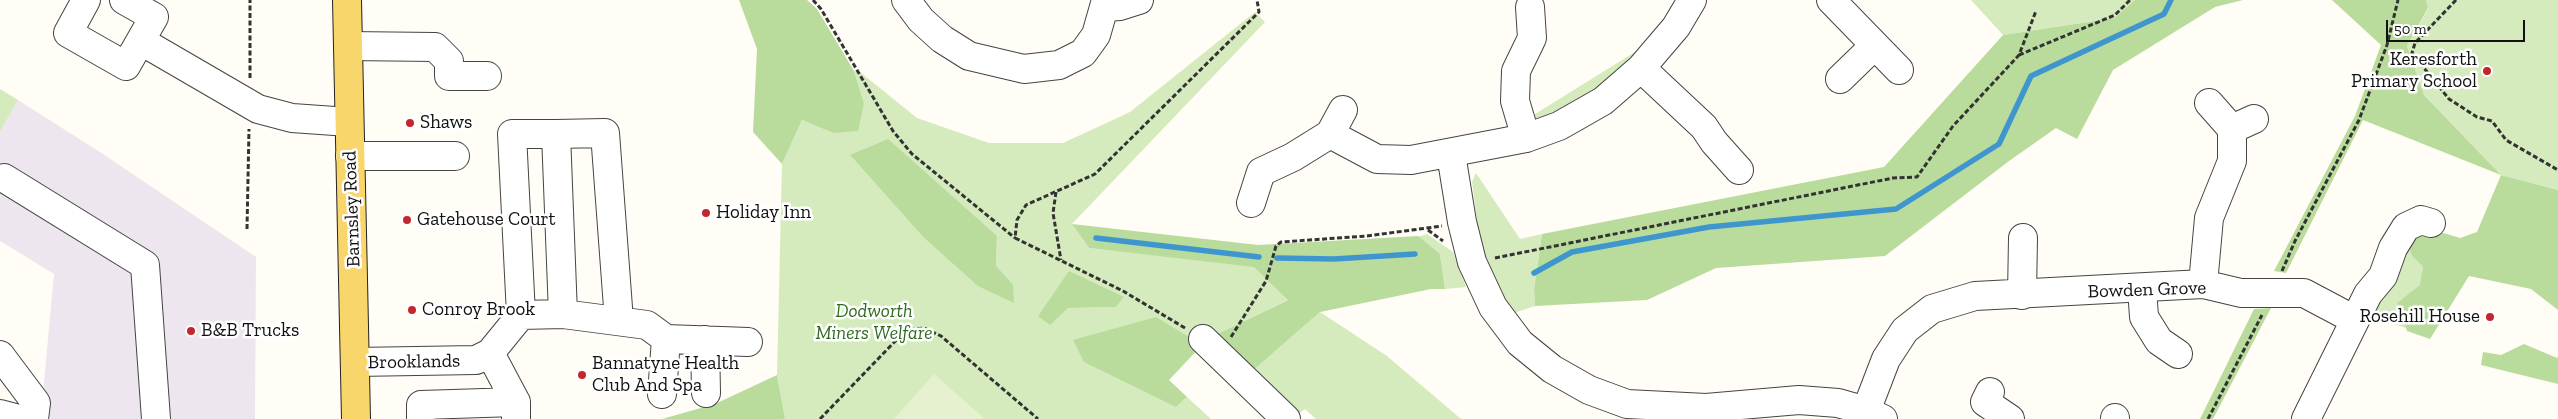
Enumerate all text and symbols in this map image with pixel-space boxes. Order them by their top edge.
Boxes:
scale bar [2388,10,2527,42]
text: 50 m [2394,20,2427,38]
place label: Keresforth Primary School [2351,49,2477,93]
marker: Keresforth Primary School [2481,65,2493,77]
place label: Shaws [420,112,472,134]
marker: Shaws [404,117,416,129]
street label: Barnsley Road [339,150,365,268]
place label: Holiday Inn [716,202,811,224]
marker: Holiday Inn [700,207,712,219]
place label: Gatehouse Court [417,209,556,231]
marker: Gatehouse Court [401,214,413,226]
street label: Bowden Grove [2087,277,2207,303]
place label: Conroy Brook [422,299,535,321]
park label: Dodworth Miners Welfare [816,301,932,345]
marker: Conroy Brook [406,304,418,316]
place label: Rosehill House [2360,306,2480,328]
marker: Rosehill House [2484,311,2496,323]
place label: B&B Trucks [201,320,299,342]
marker: B&B Trucks [185,325,197,337]
street label: Brooklands [367,350,461,374]
place label: Bannatyne Health Club And Spa [592,353,739,397]
marker: Bannatyne Health Club And Spa [576,369,588,381]

